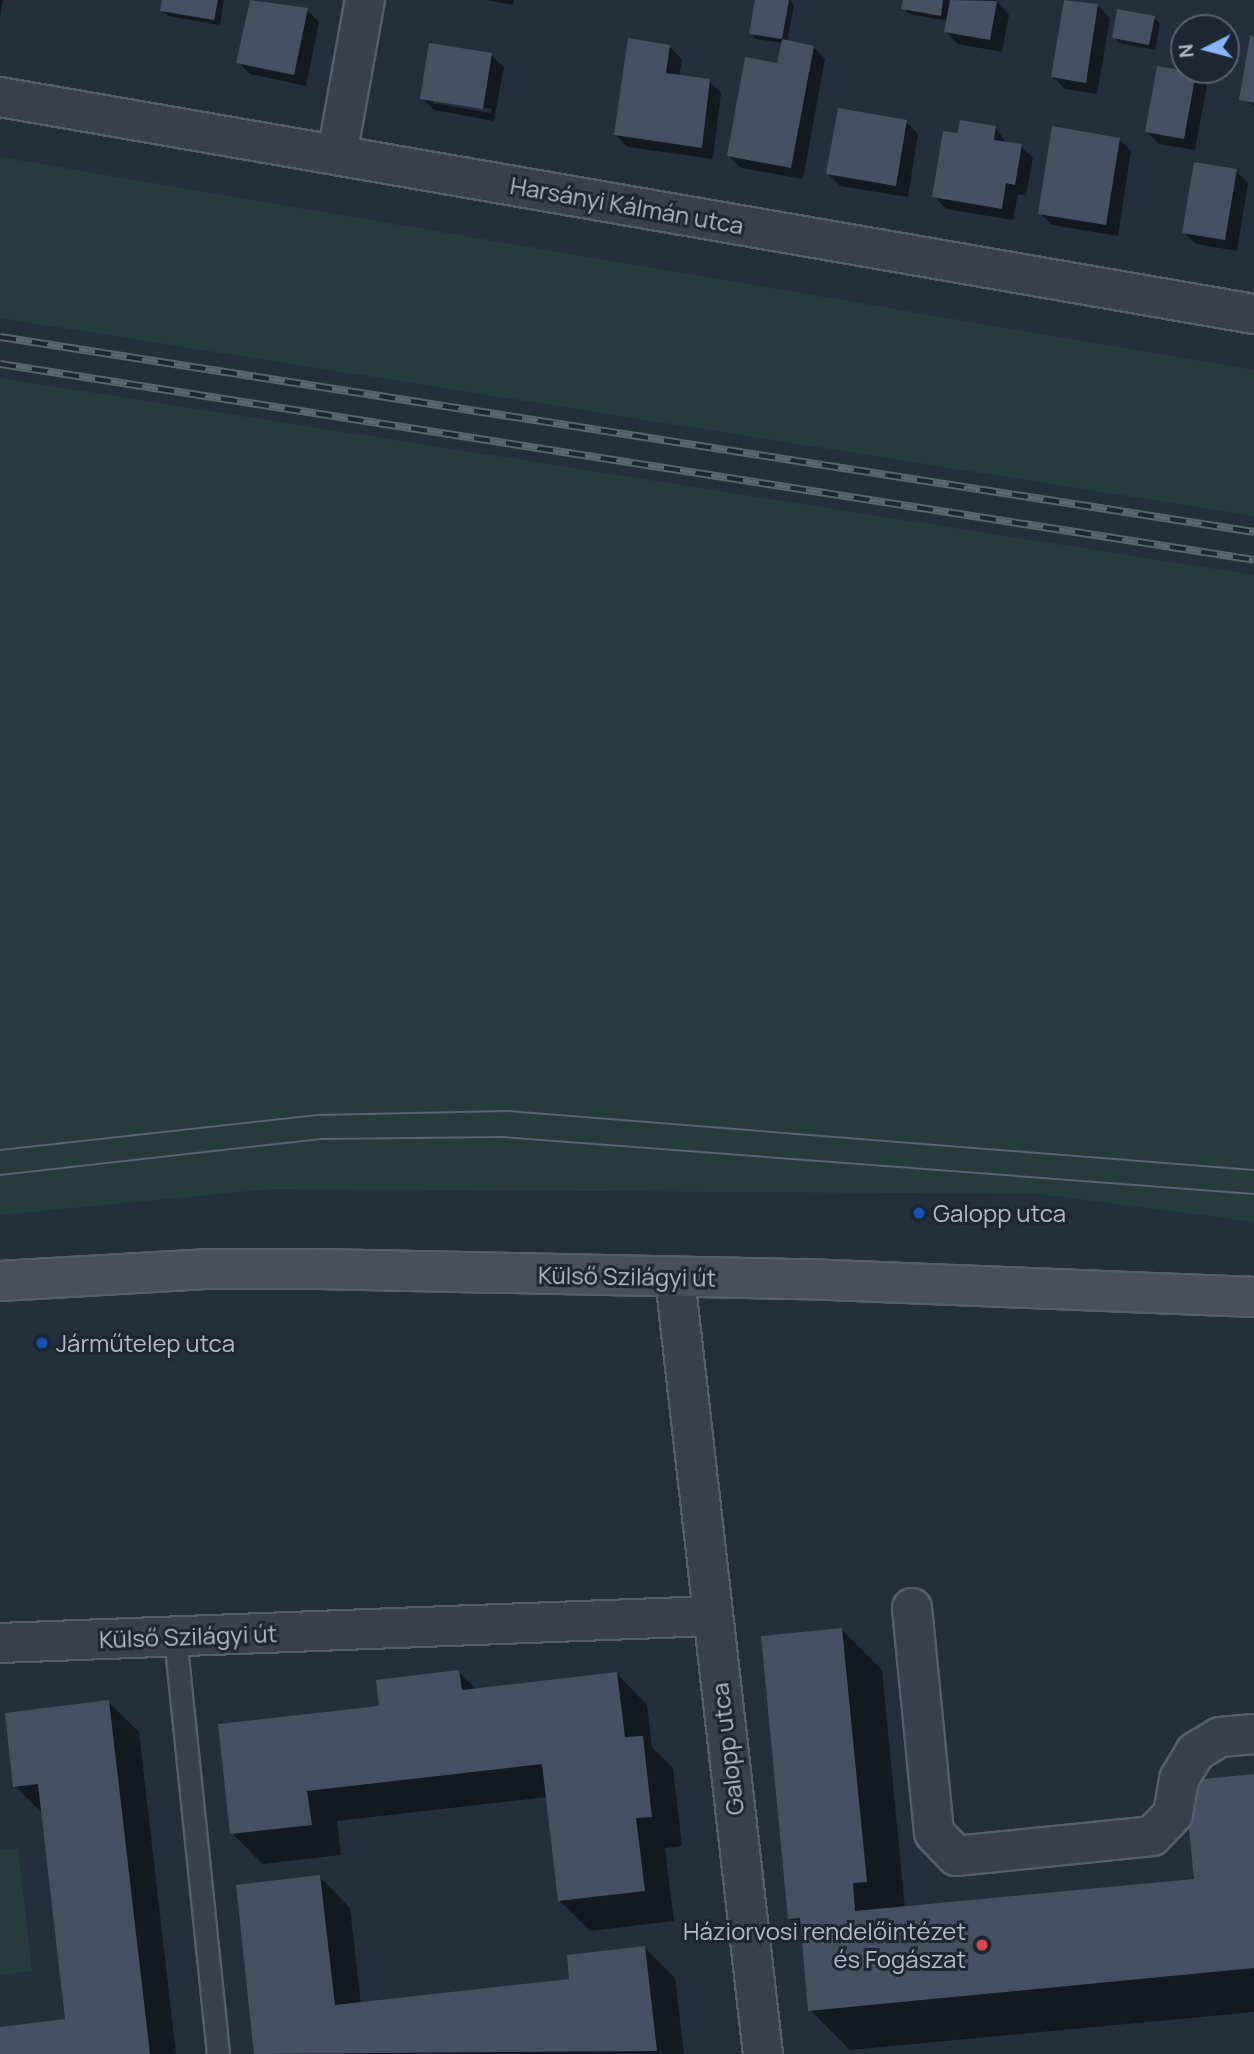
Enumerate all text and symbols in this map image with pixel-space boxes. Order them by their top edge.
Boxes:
north arrow [1170,14,1240,84]
text: N [1172,43,1200,59]
street label: Harsányi Kálmán utca [508,170,746,240]
place label: Galopp utca [933,1199,1066,1227]
marker: Galopp utca [911,1205,927,1221]
street label: Külső Szilágyi út [538,1260,716,1292]
place label: Járműtelep utca [56,1329,235,1357]
marker: Járműtelep utca [34,1335,50,1351]
street label: Külső Szilágyi út [99,1619,277,1653]
street label: Galopp utca [705,1681,749,1817]
place label: Háziorvosi rendelőintézet és Fogászat [683,1917,966,1973]
marker: Háziorvosi rendelőintézet és Fogászat [972,1935,992,1955]

